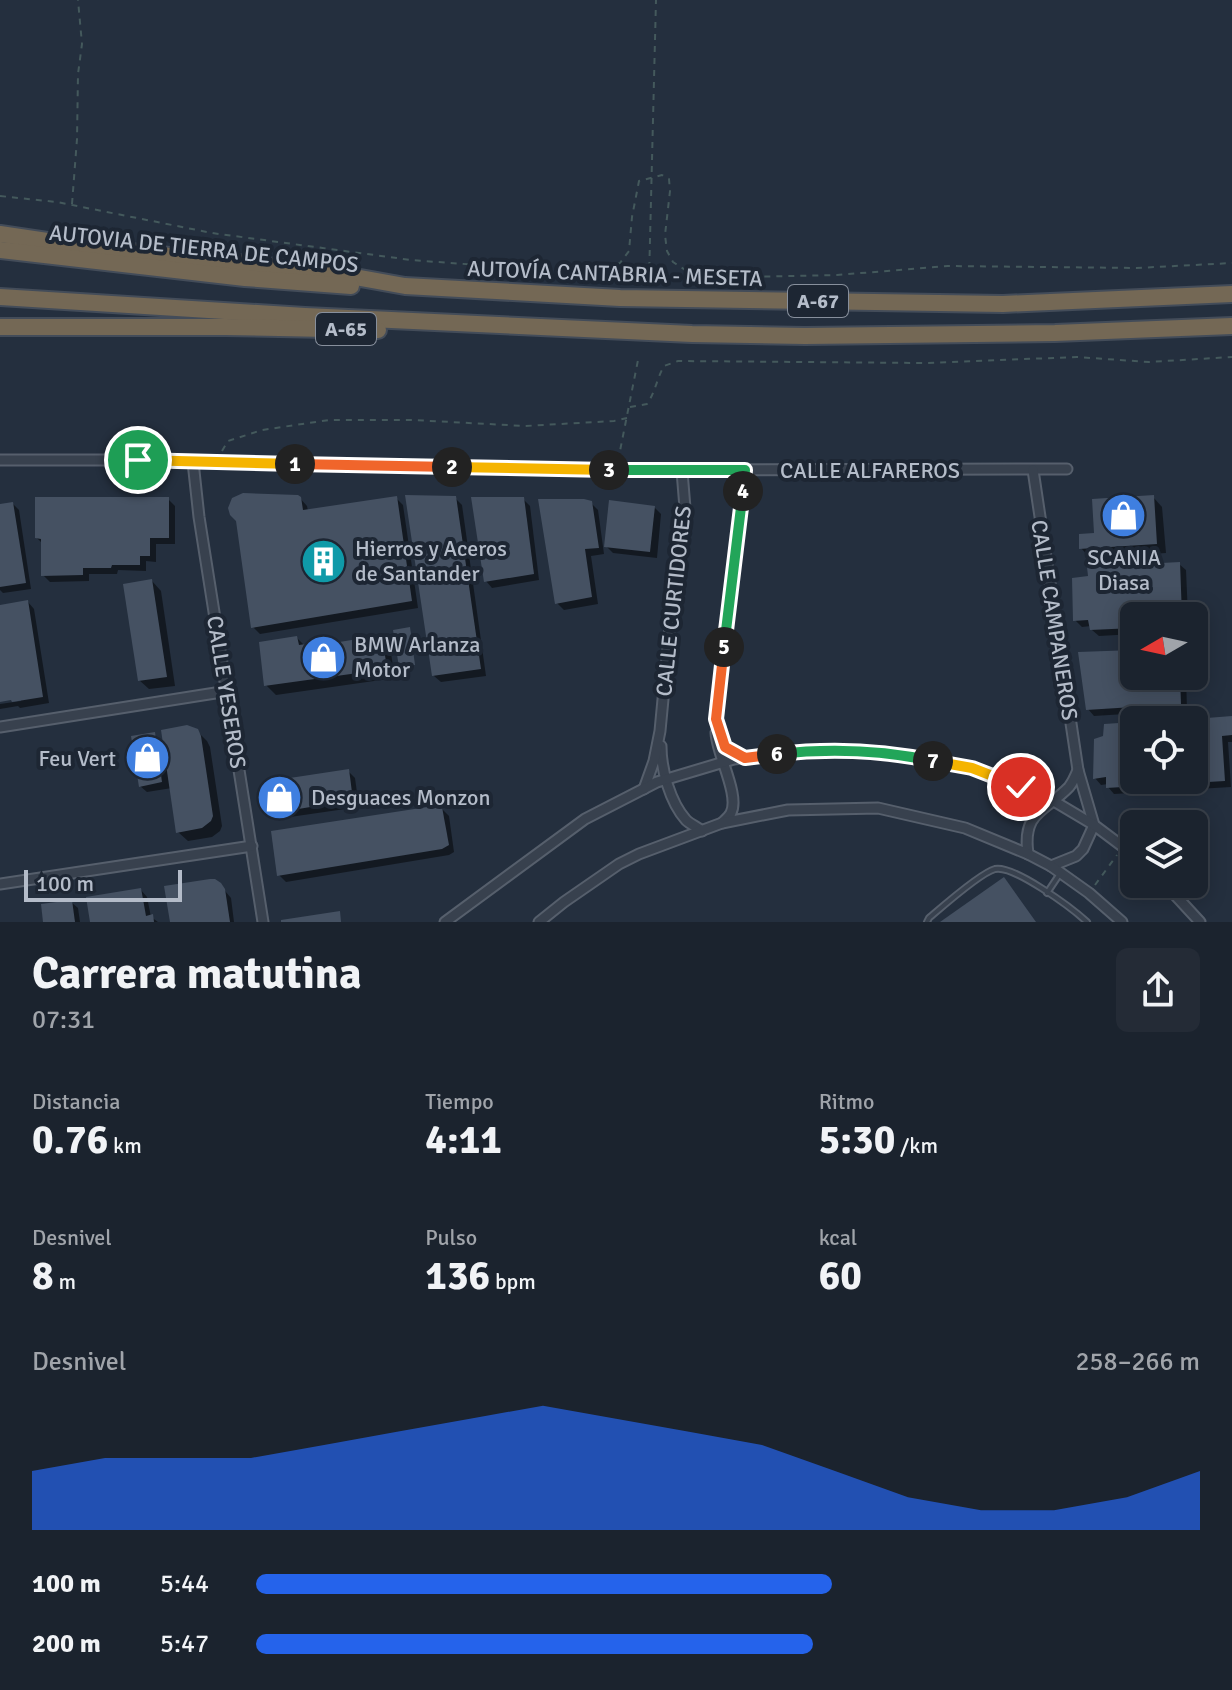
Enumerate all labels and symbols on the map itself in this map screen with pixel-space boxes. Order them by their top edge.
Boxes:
street label: AUTOVIA DE TIERRA DE CAMPOS [48,219,360,278]
street label: AUTOVÍA CANTABRIA - MESETA [467,255,764,292]
road number: A-67 [788,285,848,317]
road number: A-65 [316,313,376,345]
pin [104,426,172,494]
pin: 1 [275,444,315,484]
pin: 2 [432,447,472,487]
pin: 3 [589,450,629,490]
street label: CALLE ALFAREROS [780,457,960,484]
pin: 4 [723,471,763,511]
shop icon: SCANIA Diasa [1100,492,1148,540]
street label: CALLE CURTIDORES [650,504,697,698]
street label: CALLE CAMPANEROS [1025,518,1084,722]
place label: Hierros y Aceros de Santander [355,535,507,587]
building icon: Hierros y Aceros de Santander [300,537,348,585]
place label: SCANIA Diasa [1087,544,1161,596]
north arrow [1120,602,1208,690]
street label: CALLE YESEROS [201,614,252,770]
pin: 5 [704,627,744,667]
place label: BMW Arlanza Motor [354,631,480,683]
shop icon: BMW Arlanza Motor [299,633,347,681]
shop icon: Feu Vert [123,734,171,782]
pin: 6 [757,734,797,774]
pin: 7 [913,741,953,781]
place label: Feu Vert [38,745,116,772]
pin [987,753,1055,821]
shop icon: Desguaces Monzon [256,773,304,821]
place label: Desguaces Monzon [311,784,490,811]
scale bar [24,866,182,902]

